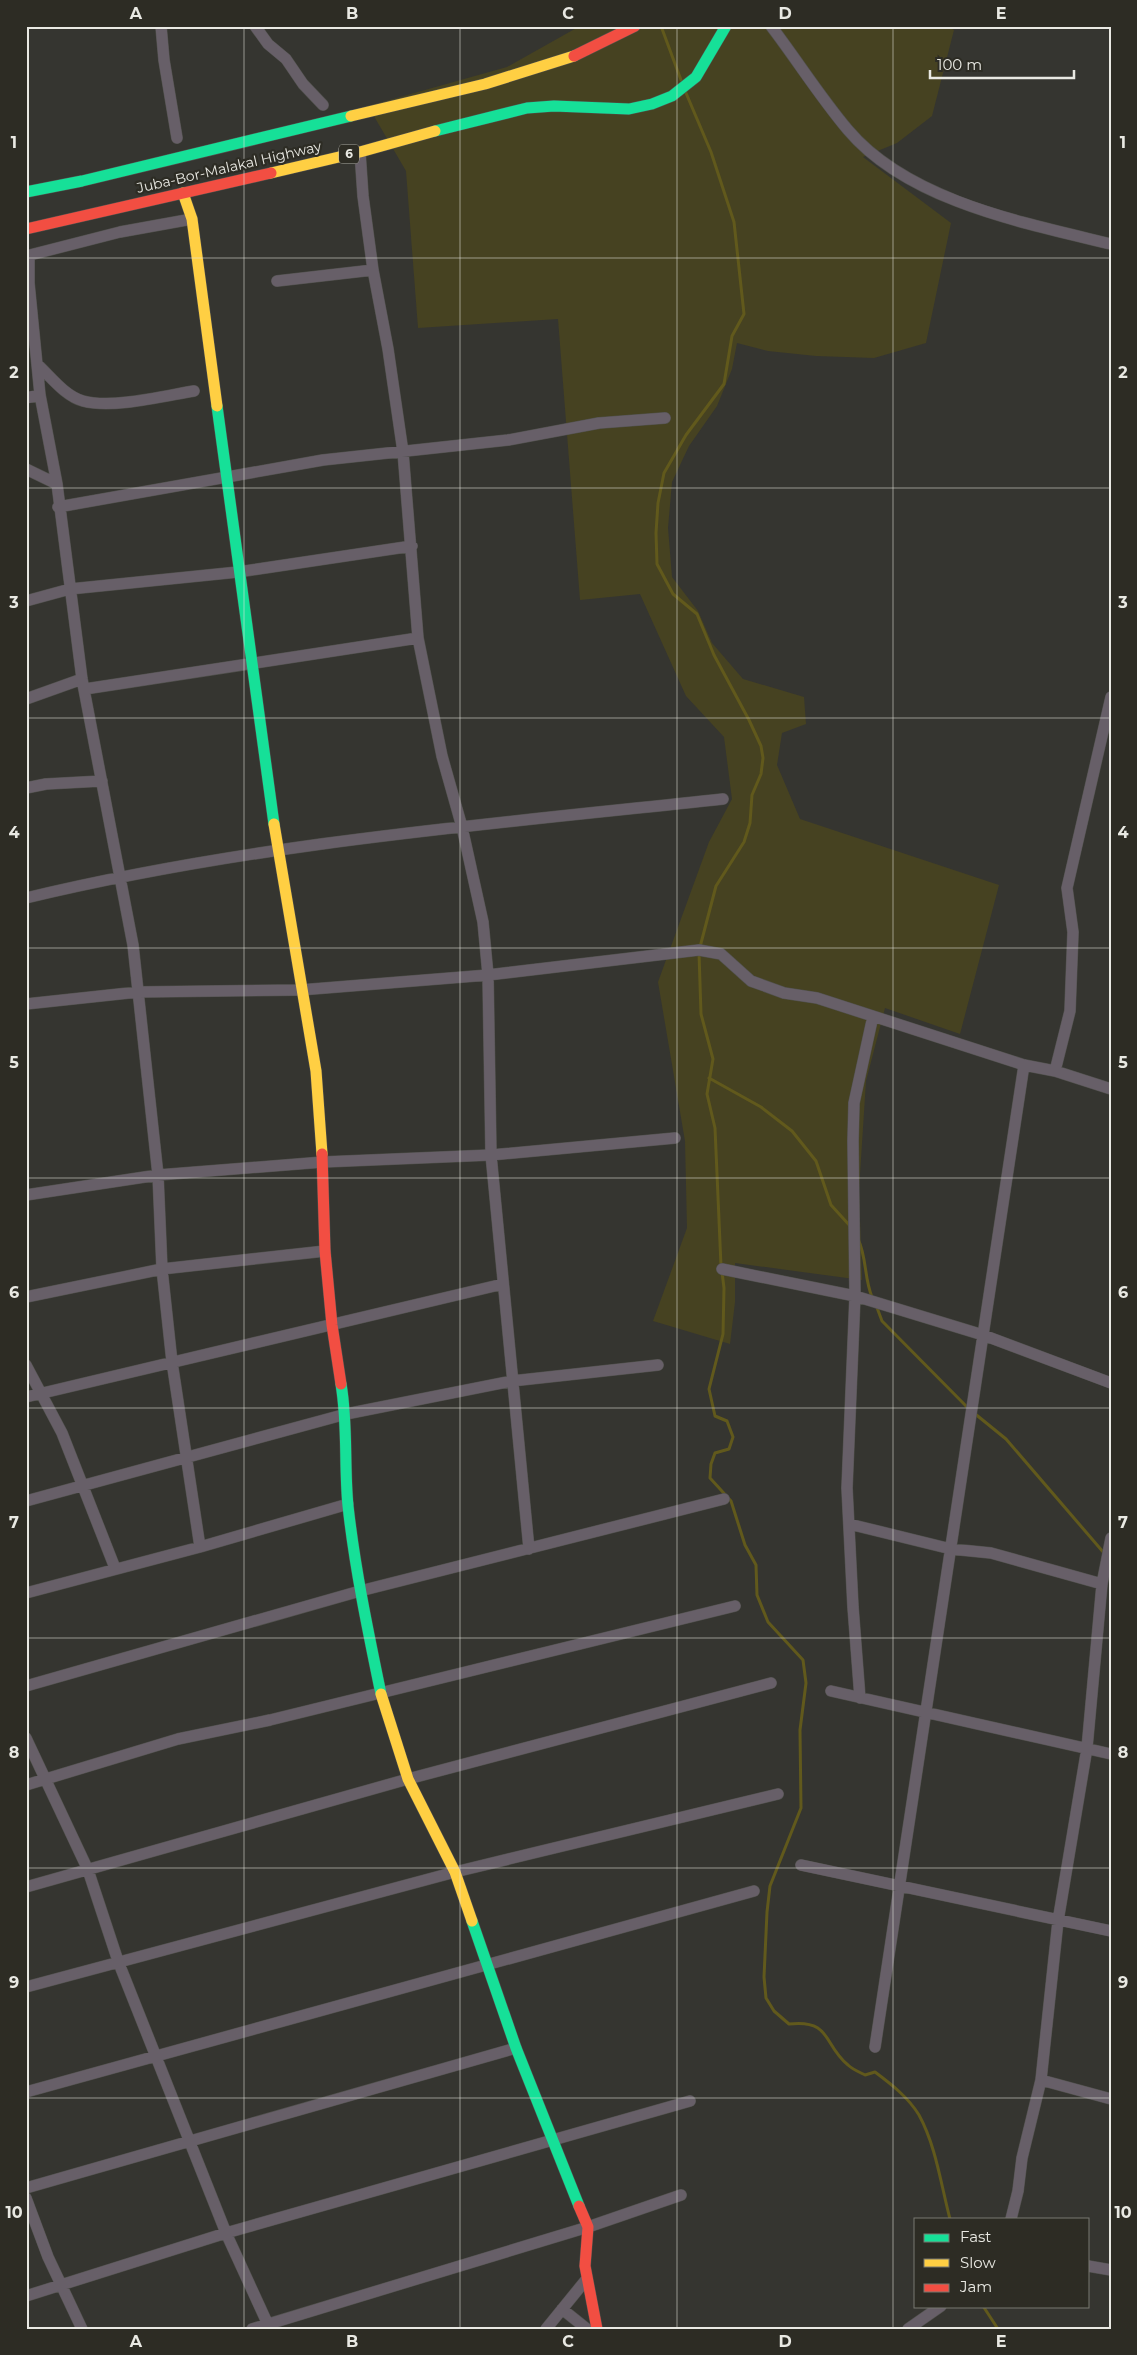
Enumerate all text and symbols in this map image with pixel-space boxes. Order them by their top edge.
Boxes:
text: A [129,4,143,23]
text: B [346,4,358,23]
text: C [562,4,574,23]
text: D [778,4,792,23]
text: E [996,4,1006,23]
scale bar [930,48,1073,80]
text: 100 m [937,55,982,74]
text: 1 [11,133,17,152]
text: 1 [1120,133,1126,152]
street label: Juba-Bor-Malakal Highway [134,137,323,197]
road number: 6 [339,144,359,164]
text: 2 [9,363,19,382]
text: 2 [1118,363,1128,382]
text: 3 [8,593,19,612]
text: 3 [1117,593,1128,612]
text: 4 [8,823,20,842]
text: 4 [1117,823,1129,842]
text: 5 [9,1053,19,1072]
text: 5 [1118,1053,1128,1072]
text: 6 [9,1283,19,1302]
text: 6 [1118,1283,1128,1302]
text: 7 [9,1513,19,1532]
text: 7 [1118,1513,1128,1532]
text: 8 [9,1743,19,1762]
text: 8 [1118,1743,1128,1762]
text: 9 [9,1973,19,1992]
text: 9 [1118,1973,1128,1992]
text: 10 [5,2203,23,2222]
text: 10 [1114,2203,1132,2222]
legend [914,2218,1090,2308]
text: Fast [960,2227,991,2246]
text: Slow [960,2253,996,2272]
text: Jam [959,2277,992,2296]
text: A [129,2332,143,2351]
text: B [346,2332,358,2351]
text: C [562,2332,574,2351]
text: D [778,2332,792,2351]
text: E [996,2332,1006,2351]

